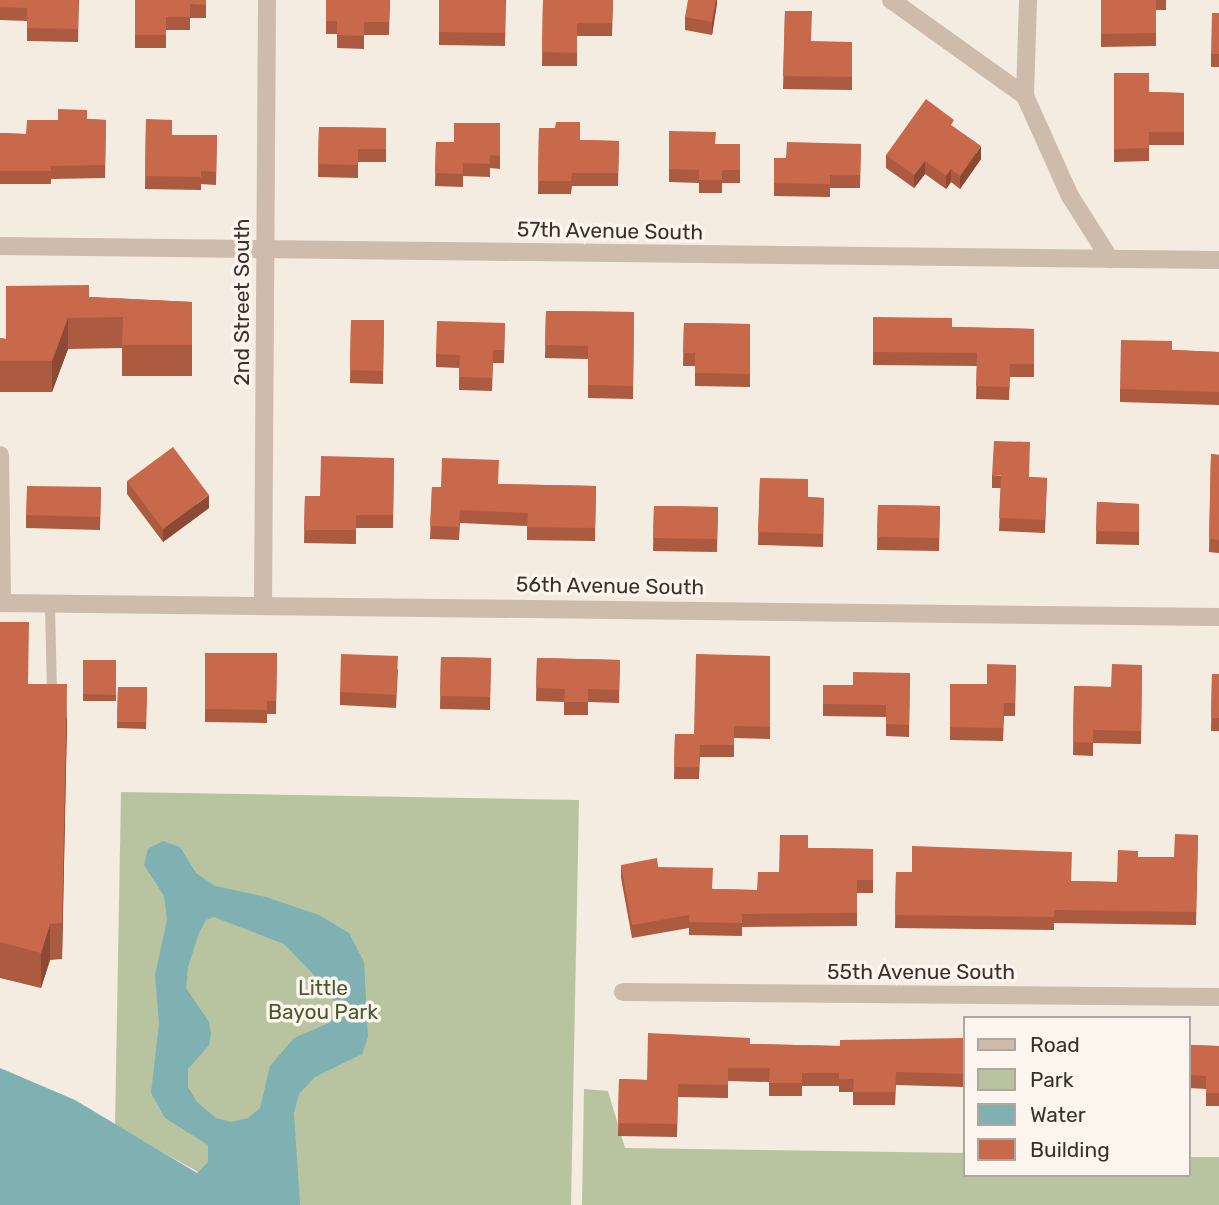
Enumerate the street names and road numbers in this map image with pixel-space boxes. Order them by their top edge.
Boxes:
street label: 57th Avenue South [516,217,704,245]
street label: 2nd Street South [229,218,255,386]
street label: 56th Avenue South [515,572,705,600]
street label: 55th Avenue South [827,959,1015,985]

